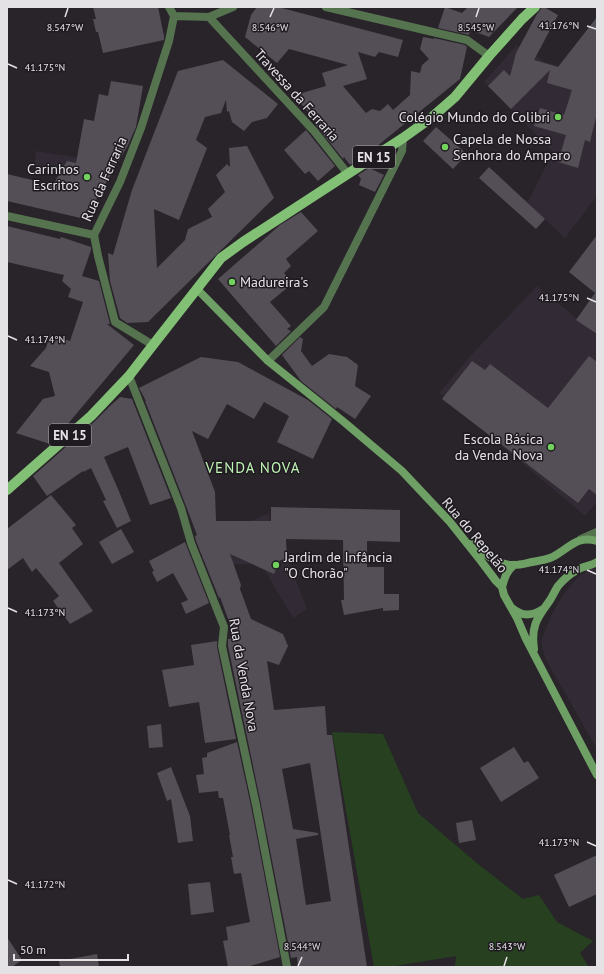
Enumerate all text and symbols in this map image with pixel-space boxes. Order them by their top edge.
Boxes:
text: 41.176°N [539,19,579,32]
text: 8.547°W [47,21,84,34]
text: 8.546°W [252,21,289,34]
text: 8.545°W [458,21,495,34]
street label: Travessa da Ferraria [251,45,343,145]
text: 41.175°N [25,61,65,74]
place label: Colégio Mundo do Colibri [399,108,550,126]
marker: Colégio Mundo do Colibri [553,112,563,122]
place label: Capela de Nossa Senhora do Amparo [453,130,570,164]
street label: Rua da Ferraria [77,134,131,224]
marker: Capela de Nossa Senhora do Amparo [440,142,450,152]
road number: EN 15 [353,146,395,168]
place label: Carinhos Escritos [27,160,79,194]
marker: Carinhos Escritos [82,172,92,182]
place label: Madureira's [240,273,308,291]
marker: Madureira's [227,277,237,287]
text: 41.175°N [539,291,579,304]
text: 41.174°N [25,333,65,346]
road number: EN 15 [49,424,91,446]
place label: Escola Básica da Venda Nova [455,430,543,464]
marker: Escola Básica da Venda Nova [546,442,556,452]
district label: VENDA NOVA [205,458,300,477]
street label: Rua do Repelão [438,494,512,576]
place label: Jardim de Infância "O Chorão" [283,548,392,582]
marker: Jardim de Infância "O Chorão" [271,560,281,570]
text: 41.174°N [539,563,579,576]
text: 41.173°N [25,606,65,619]
street label: Rua da Venda Nova [225,617,263,733]
text: 41.173°N [539,836,579,849]
text: 41.172°N [25,878,65,891]
scale bar [14,936,128,962]
text: 8.544°W [284,940,321,953]
text: 8.543°W [489,940,526,953]
text: 50 m [20,942,46,957]

